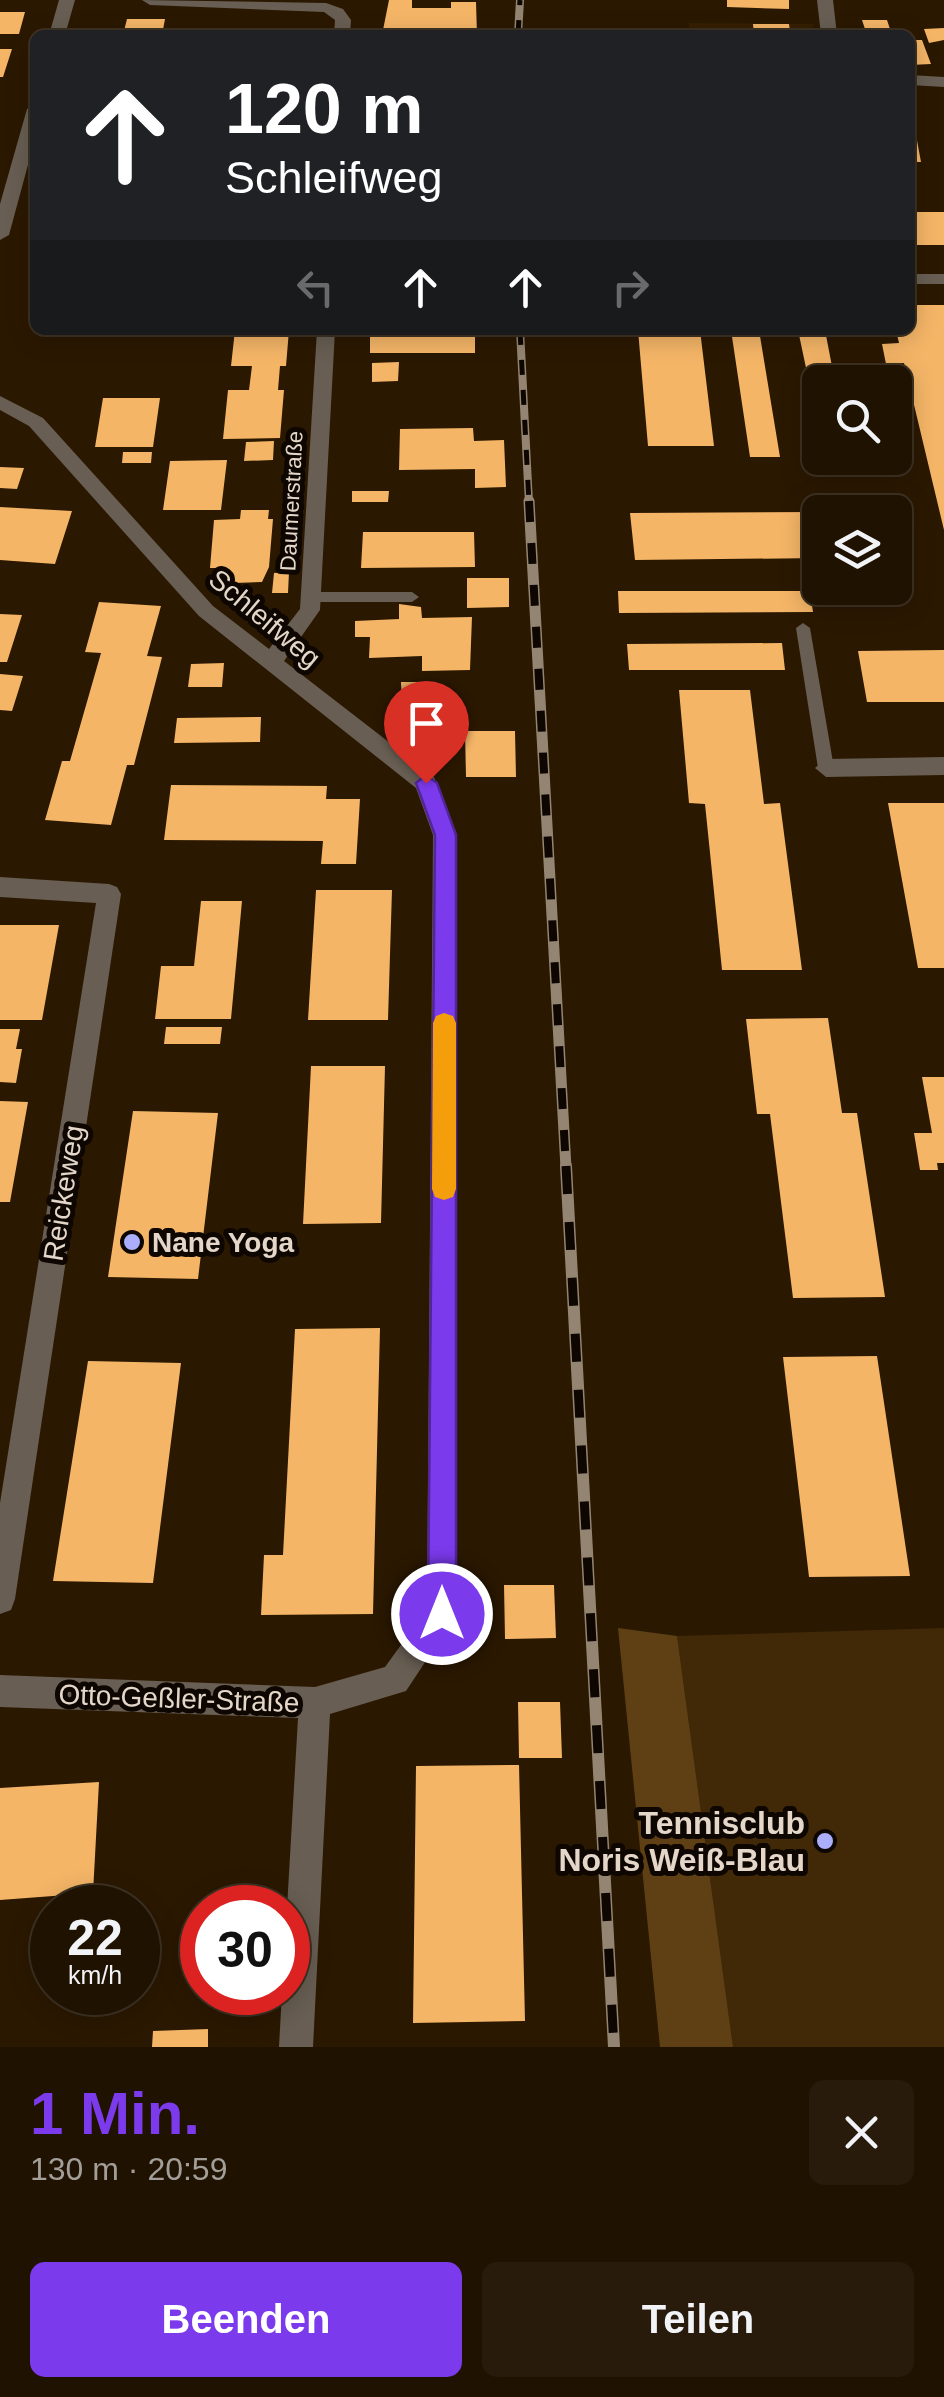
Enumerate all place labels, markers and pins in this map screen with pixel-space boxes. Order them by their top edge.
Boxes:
pin [384,681,469,784]
place label: Nane Yoga [152,1227,295,1258]
marker: Nane Yoga [121,1231,143,1253]
place label: Tennisclub Noris Weiß-Blau [558,1805,805,1878]
marker: Tennisclub Noris Weiß-Blau [814,1830,836,1852]

